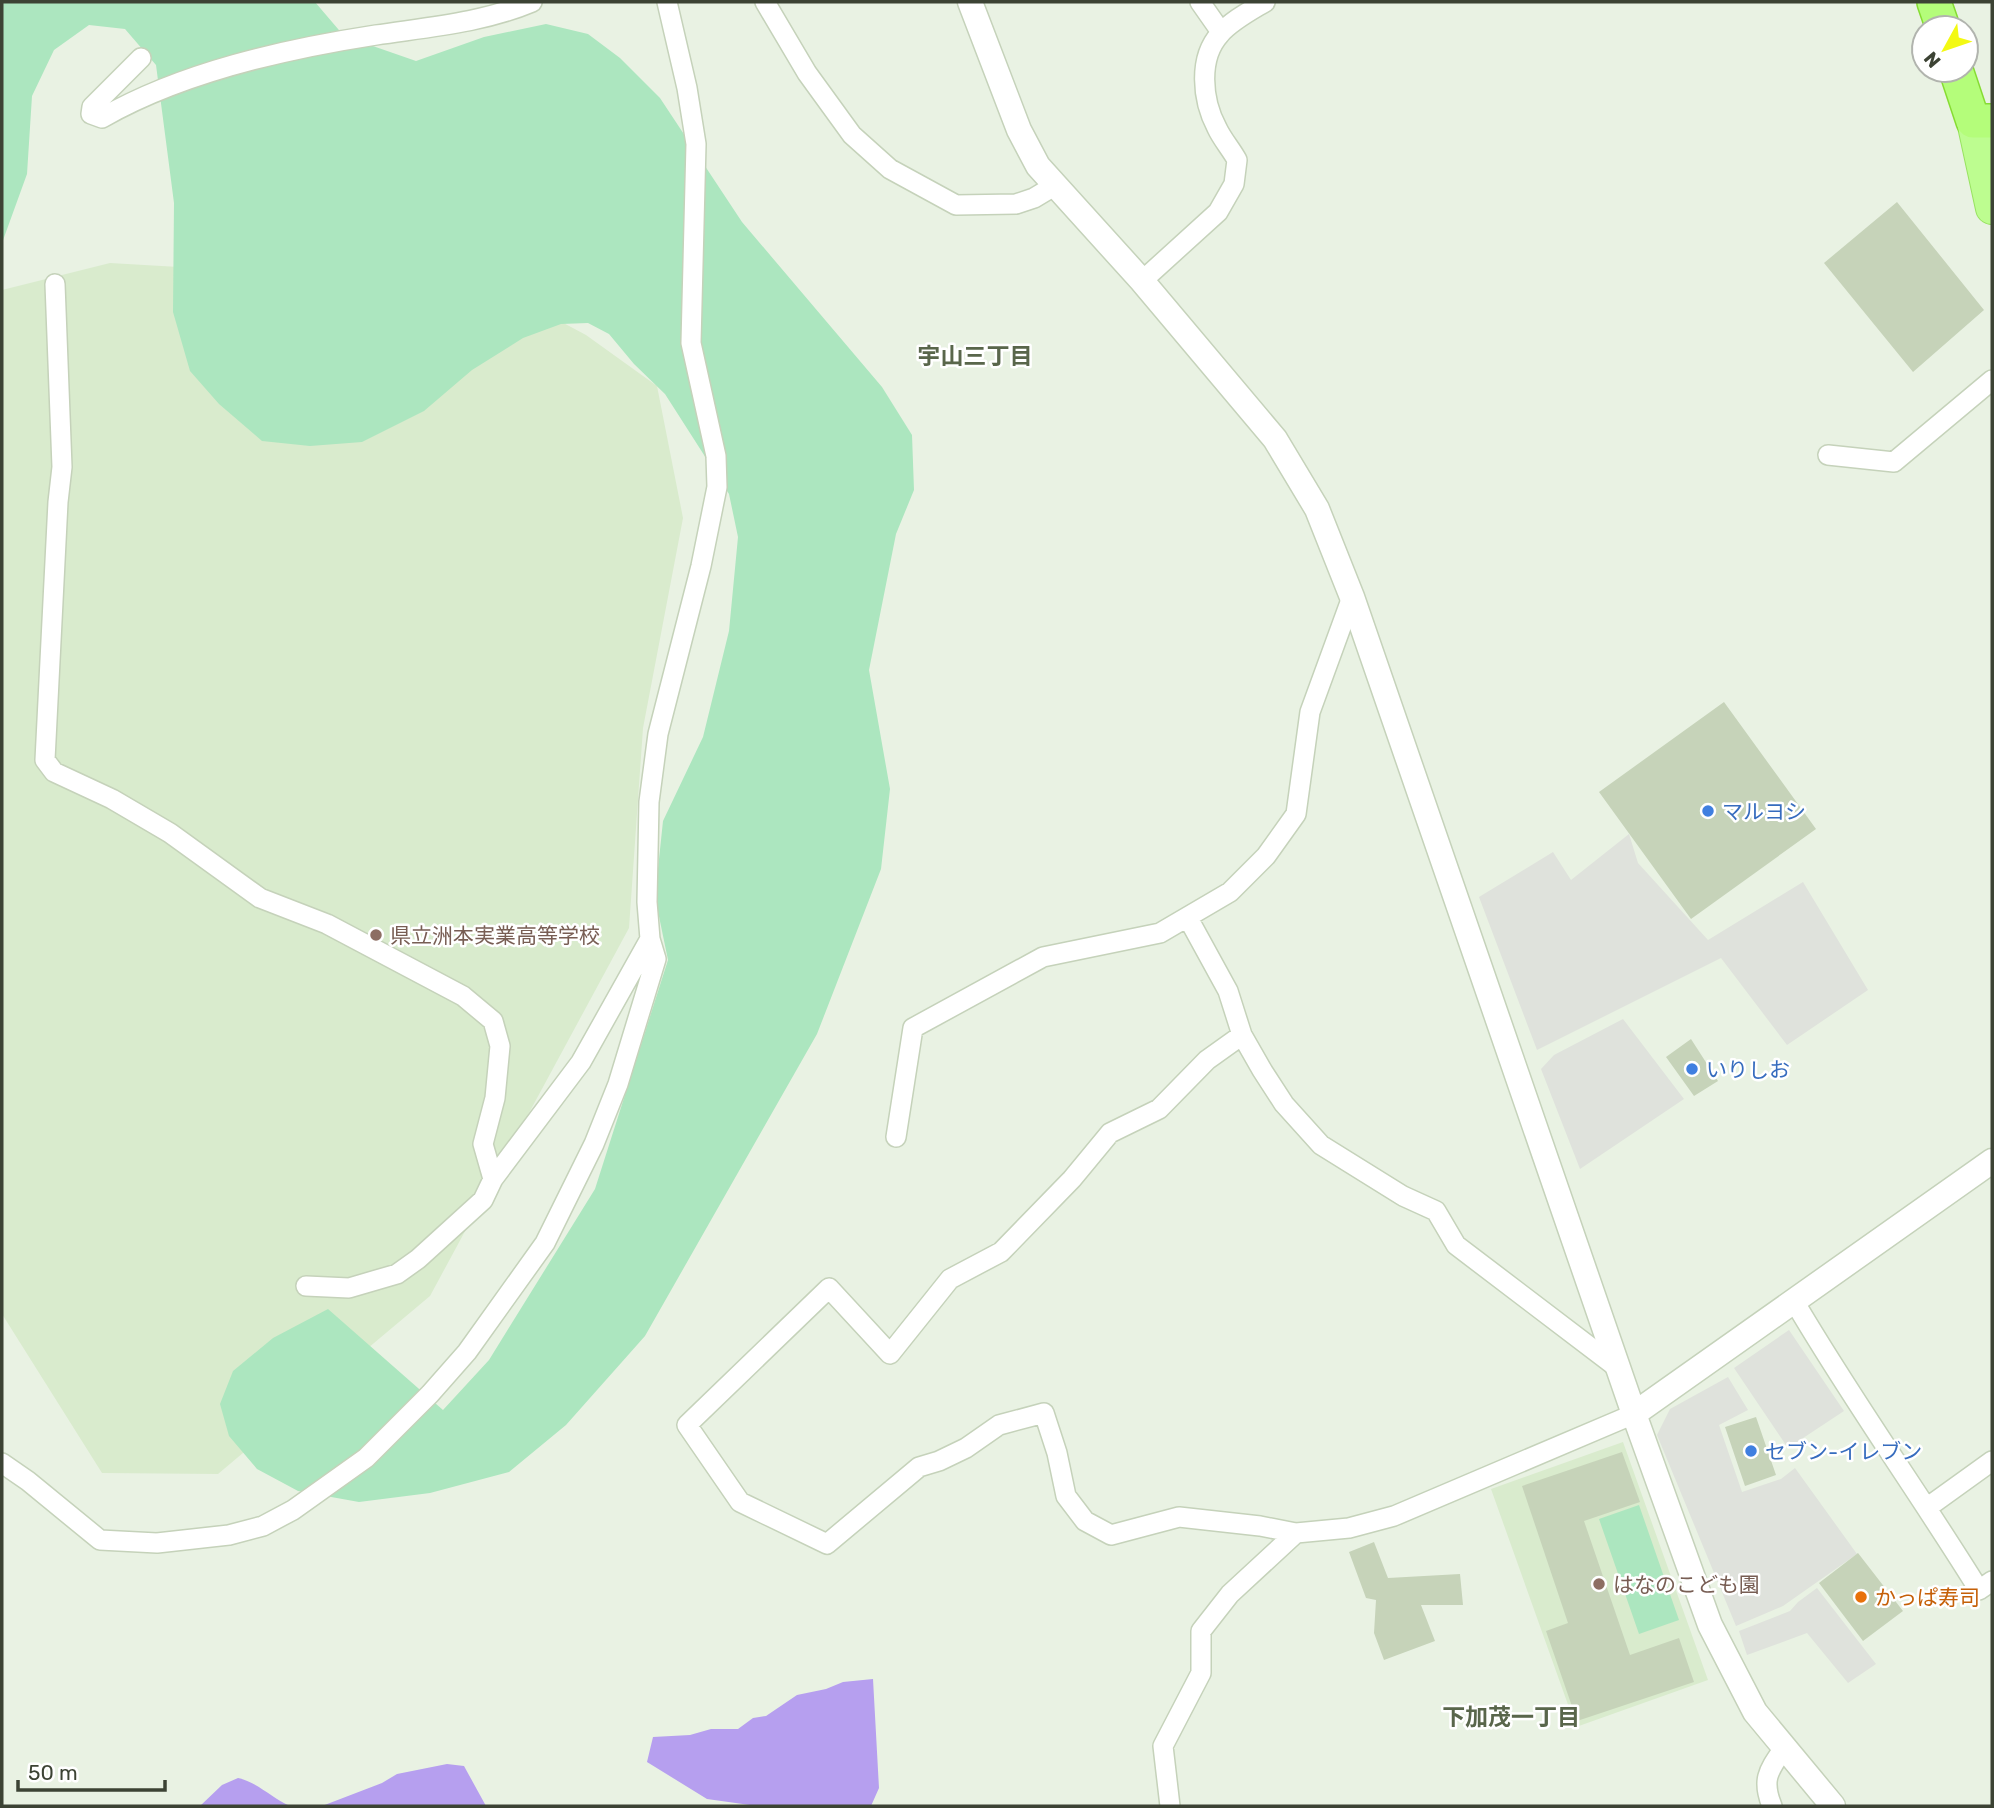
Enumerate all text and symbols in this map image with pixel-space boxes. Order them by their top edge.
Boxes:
north arrow [1910,14,1980,84]
text: N [1919,47,1946,72]
district label: 宇山三丁目 [918,342,1033,370]
place label: マルヨシ [1722,799,1806,824]
marker: マルヨシ [1700,803,1716,819]
place label: 県立洲本実業高等学校 [390,923,600,948]
marker: 県立洲本実業高等学校 [368,927,384,943]
place label: いりしお [1706,1057,1790,1082]
marker: いりしお [1684,1061,1700,1077]
place label: セブン-イレブン [1765,1439,1922,1464]
marker: セブン-イレブン [1743,1443,1759,1459]
place label: はなのこども園 [1613,1572,1760,1597]
marker: はなのこども園 [1591,1576,1607,1592]
place label: かっぱ寿司 [1875,1585,1980,1610]
marker: かっぱ寿司 [1853,1589,1869,1605]
district label: 下加茂一丁目 [1442,1703,1580,1731]
scale bar [18,1748,164,1792]
text: 50 m [28,1760,78,1785]

